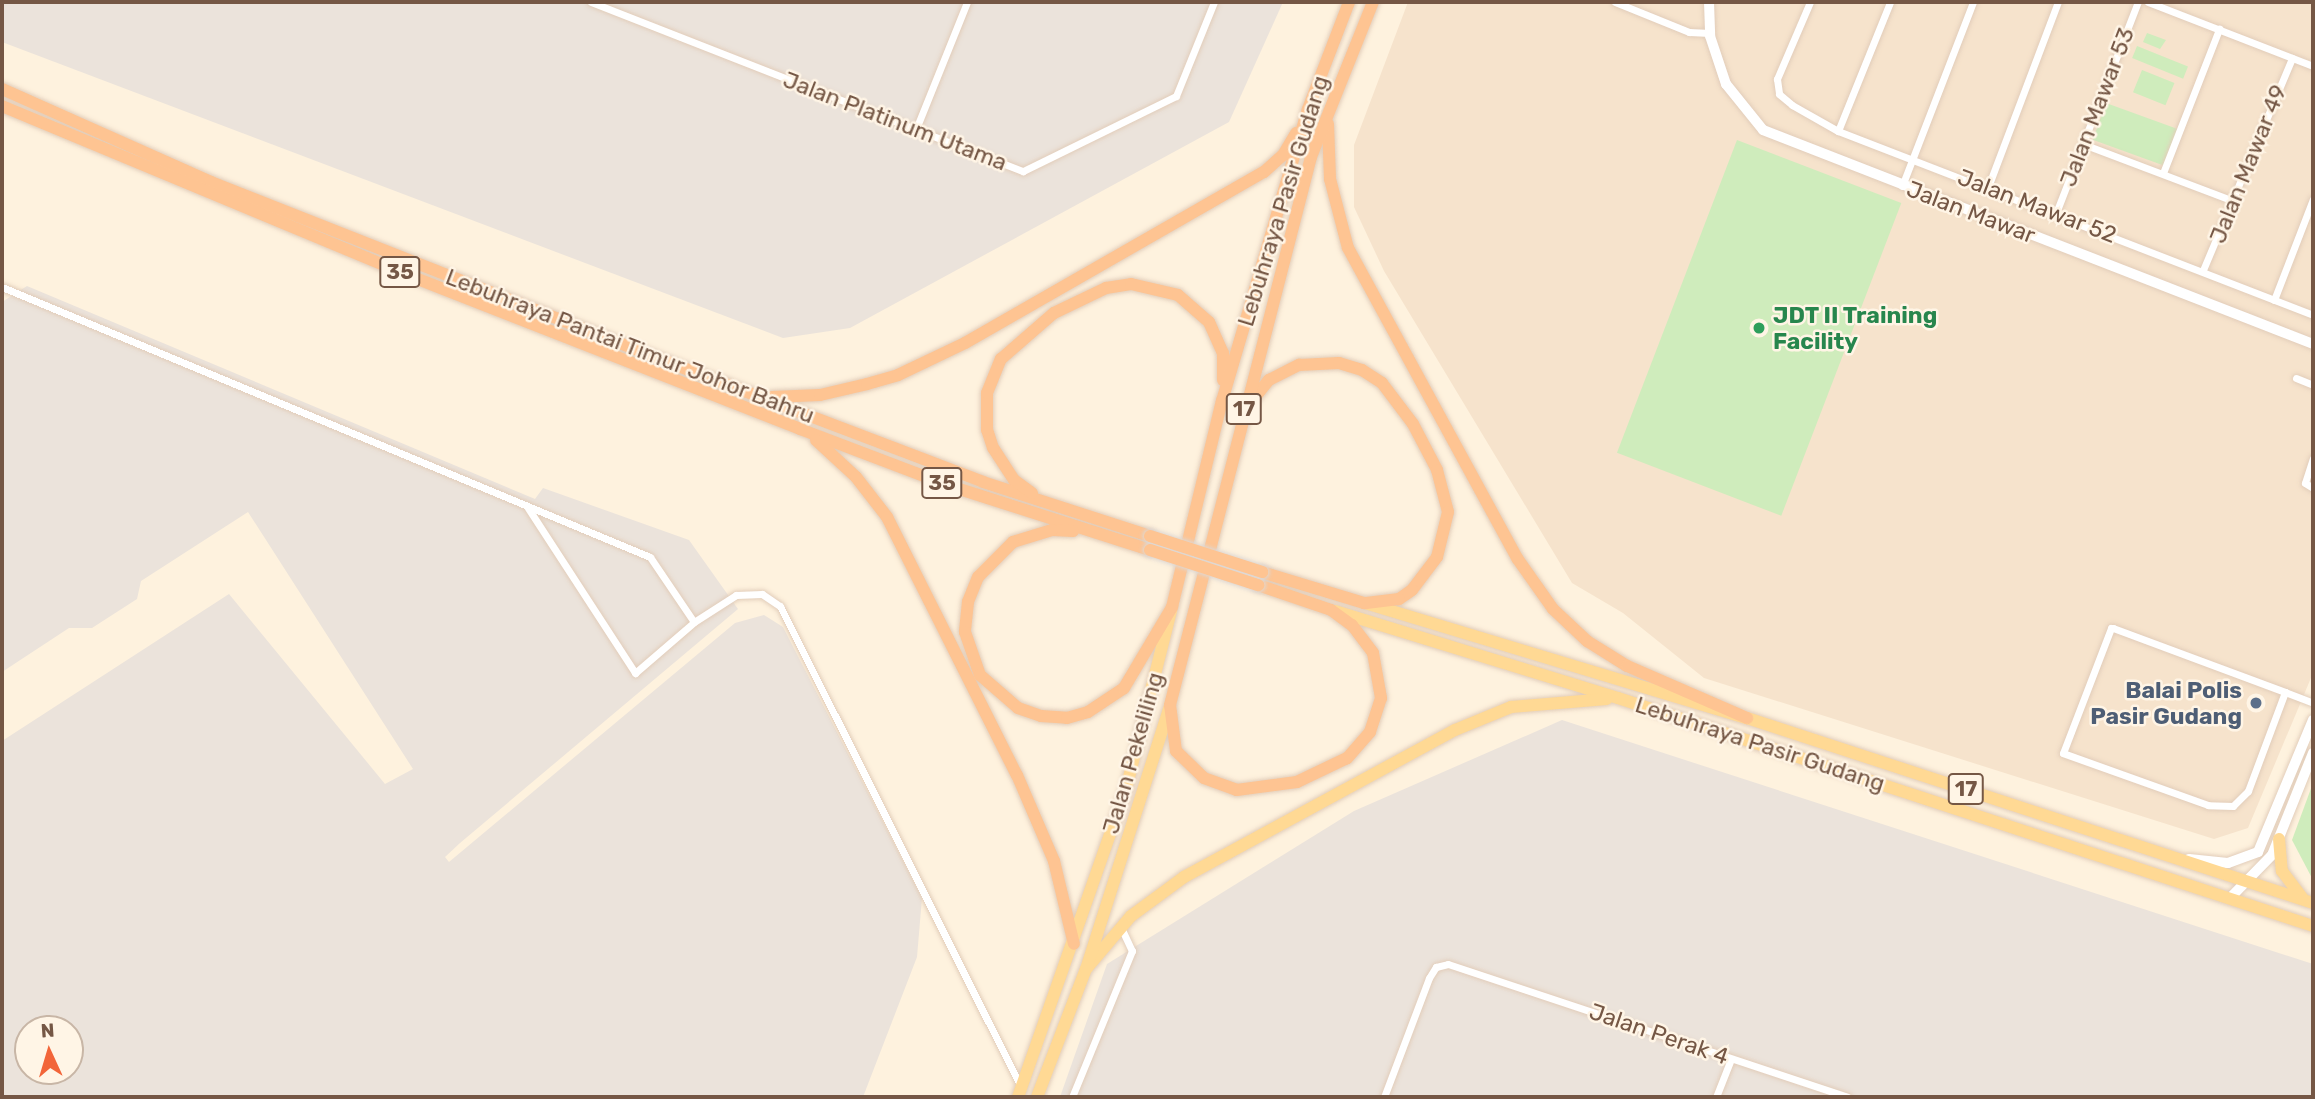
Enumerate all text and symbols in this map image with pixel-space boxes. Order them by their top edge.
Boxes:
street label: Jalan Mawar 53 [2054,23,2140,191]
street label: Jalan Platinum Utama [779,66,1011,176]
street label: Lebuhraya Pasir Gudang [1232,72,1334,330]
street label: Jalan Mawar 49 [2204,81,2292,247]
street label: Jalan Mawar 52 [1954,163,2120,249]
street label: Jalan Mawar [1903,175,2039,249]
road number: 35 [379,254,421,290]
street label: Lebuhraya Pantai Timur Johor Bahru [441,263,819,429]
place label: JDT II Training Facility [1773,301,1938,355]
marker: JDT II Training Facility [1751,320,1767,336]
road number: 17 [1225,392,1263,426]
road number: 35 [921,466,963,500]
street label: Jalan Pekeliling [1097,669,1169,837]
place label: Balai Polis Pasir Gudang [2090,676,2242,730]
street label: Lebuhraya Pasir Gudang [1632,691,1888,797]
marker: Balai Polis Pasir Gudang [2248,695,2264,711]
road number: 17 [1947,772,1985,806]
street label: Jalan Perak 4 [1586,997,1732,1071]
north arrow [14,1015,84,1085]
text: N [40,1019,55,1042]

